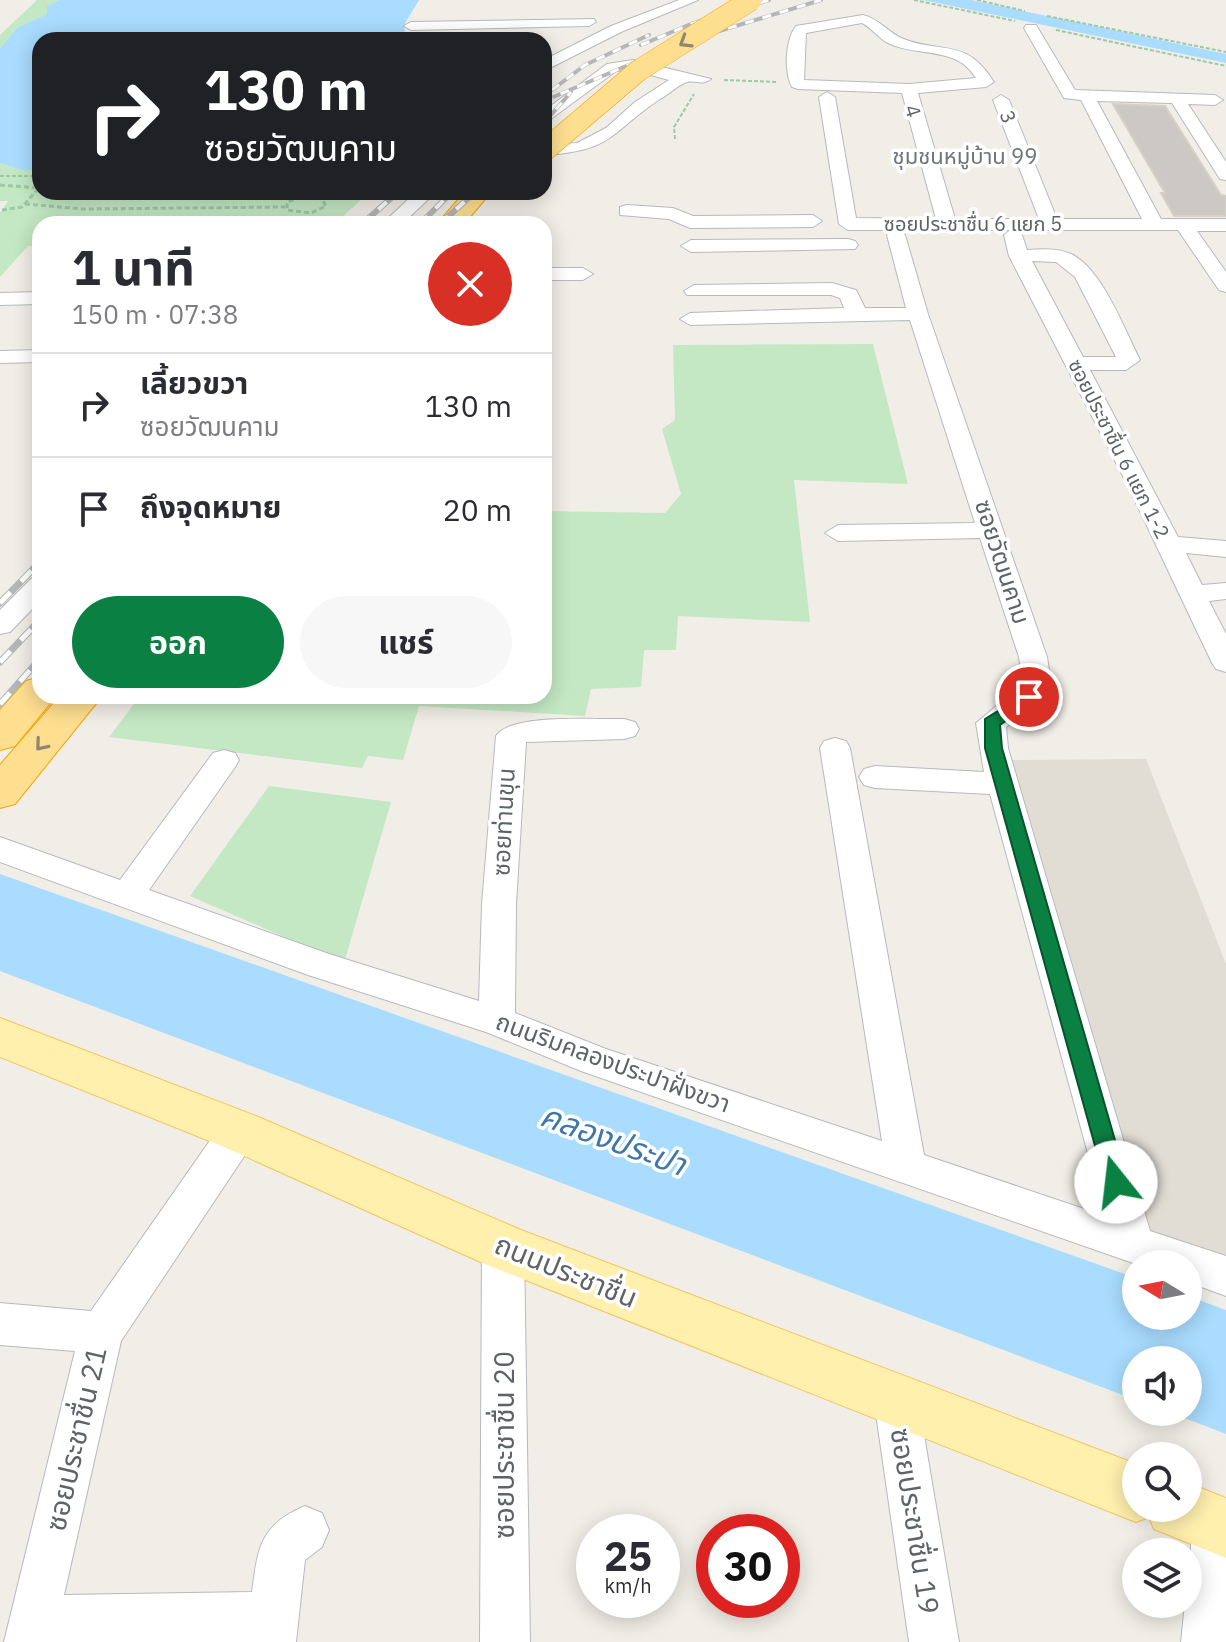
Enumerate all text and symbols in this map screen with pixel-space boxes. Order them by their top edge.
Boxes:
one-way arrow [679,32,694,47]
text: 130 m [204,53,368,125]
icon: right [72,64,176,168]
street label: 4 [899,101,928,121]
street label: 3 [994,106,1023,127]
text: ซอยวัฒนคาม [204,124,397,171]
district label: ชุมชนหมู่บ้าน 99 [893,141,1037,170]
street label: ซอยประชาชื่น 6 แยก 5 [884,210,1062,237]
text: 1 นาที [72,236,195,298]
button: close [428,242,512,326]
text: 150 m · 07:38 [72,297,238,331]
street label: ซอยประชาชื่น 6 แยก 1-2 [1062,354,1176,543]
text: เลี้ยวขวา [140,363,248,402]
icon: right [72,383,116,427]
text: 130 m [425,386,512,425]
text: ซอยวัฒนคาม [140,409,280,443]
icon: arrive [72,487,116,531]
text: ถึงจุดหมาย [140,487,281,526]
text: 20 m [443,490,512,529]
street label: ซอยวัฒนคาม [968,496,1038,628]
button: ออก [72,596,284,688]
button: แชร์ [300,596,512,688]
pin [995,663,1063,731]
icon: arrive [1007,675,1051,719]
one-way arrow [36,735,51,750]
street label: ซอยท่านขุน [484,767,522,877]
street label: ถนนริมคลองประปาฝั่งขวา [492,1005,735,1119]
water label: คลองประปา [535,1093,694,1185]
position arrow [1074,1140,1158,1224]
street label: ถนนประชาชื่น [489,1225,643,1316]
north arrow [1122,1250,1202,1330]
map controls [1122,1250,1202,1618]
street label: ซอยประชาชื่น 21 [36,1343,115,1535]
button: sound [1122,1346,1202,1426]
street label: ซอยประชาชื่น 20 [485,1351,522,1539]
street label: ซอยประชาชื่น 19 [883,1425,948,1617]
button: search [1122,1442,1202,1522]
speed limit sign: 30 [696,1514,800,1618]
text: 25 [604,1530,652,1582]
button: layers [1122,1538,1202,1618]
text: km/h [604,1572,652,1599]

